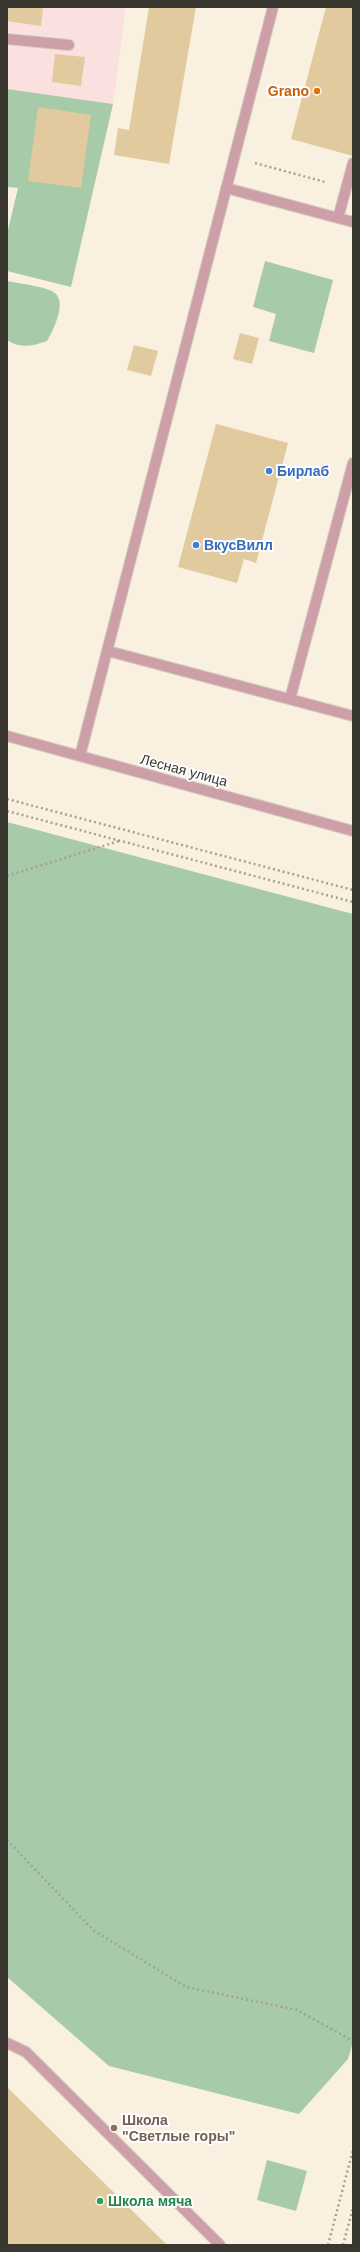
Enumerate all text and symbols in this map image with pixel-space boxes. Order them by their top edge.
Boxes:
place label: Grano [268,83,309,99]
marker: Grano [312,86,322,96]
place label: Бирлаб [277,463,330,479]
marker: Бирлаб [264,466,274,476]
place label: ВкусВилл [204,537,273,553]
marker: ВкусВилл [191,540,201,550]
street label: Лесная улица [139,751,229,789]
place label: Школа "Светлые горы" [122,2112,235,2144]
marker: Школа "Светлые горы" [109,2123,119,2133]
place label: Школа мяча [108,2193,192,2209]
marker: Школа мяча [95,2196,105,2206]

